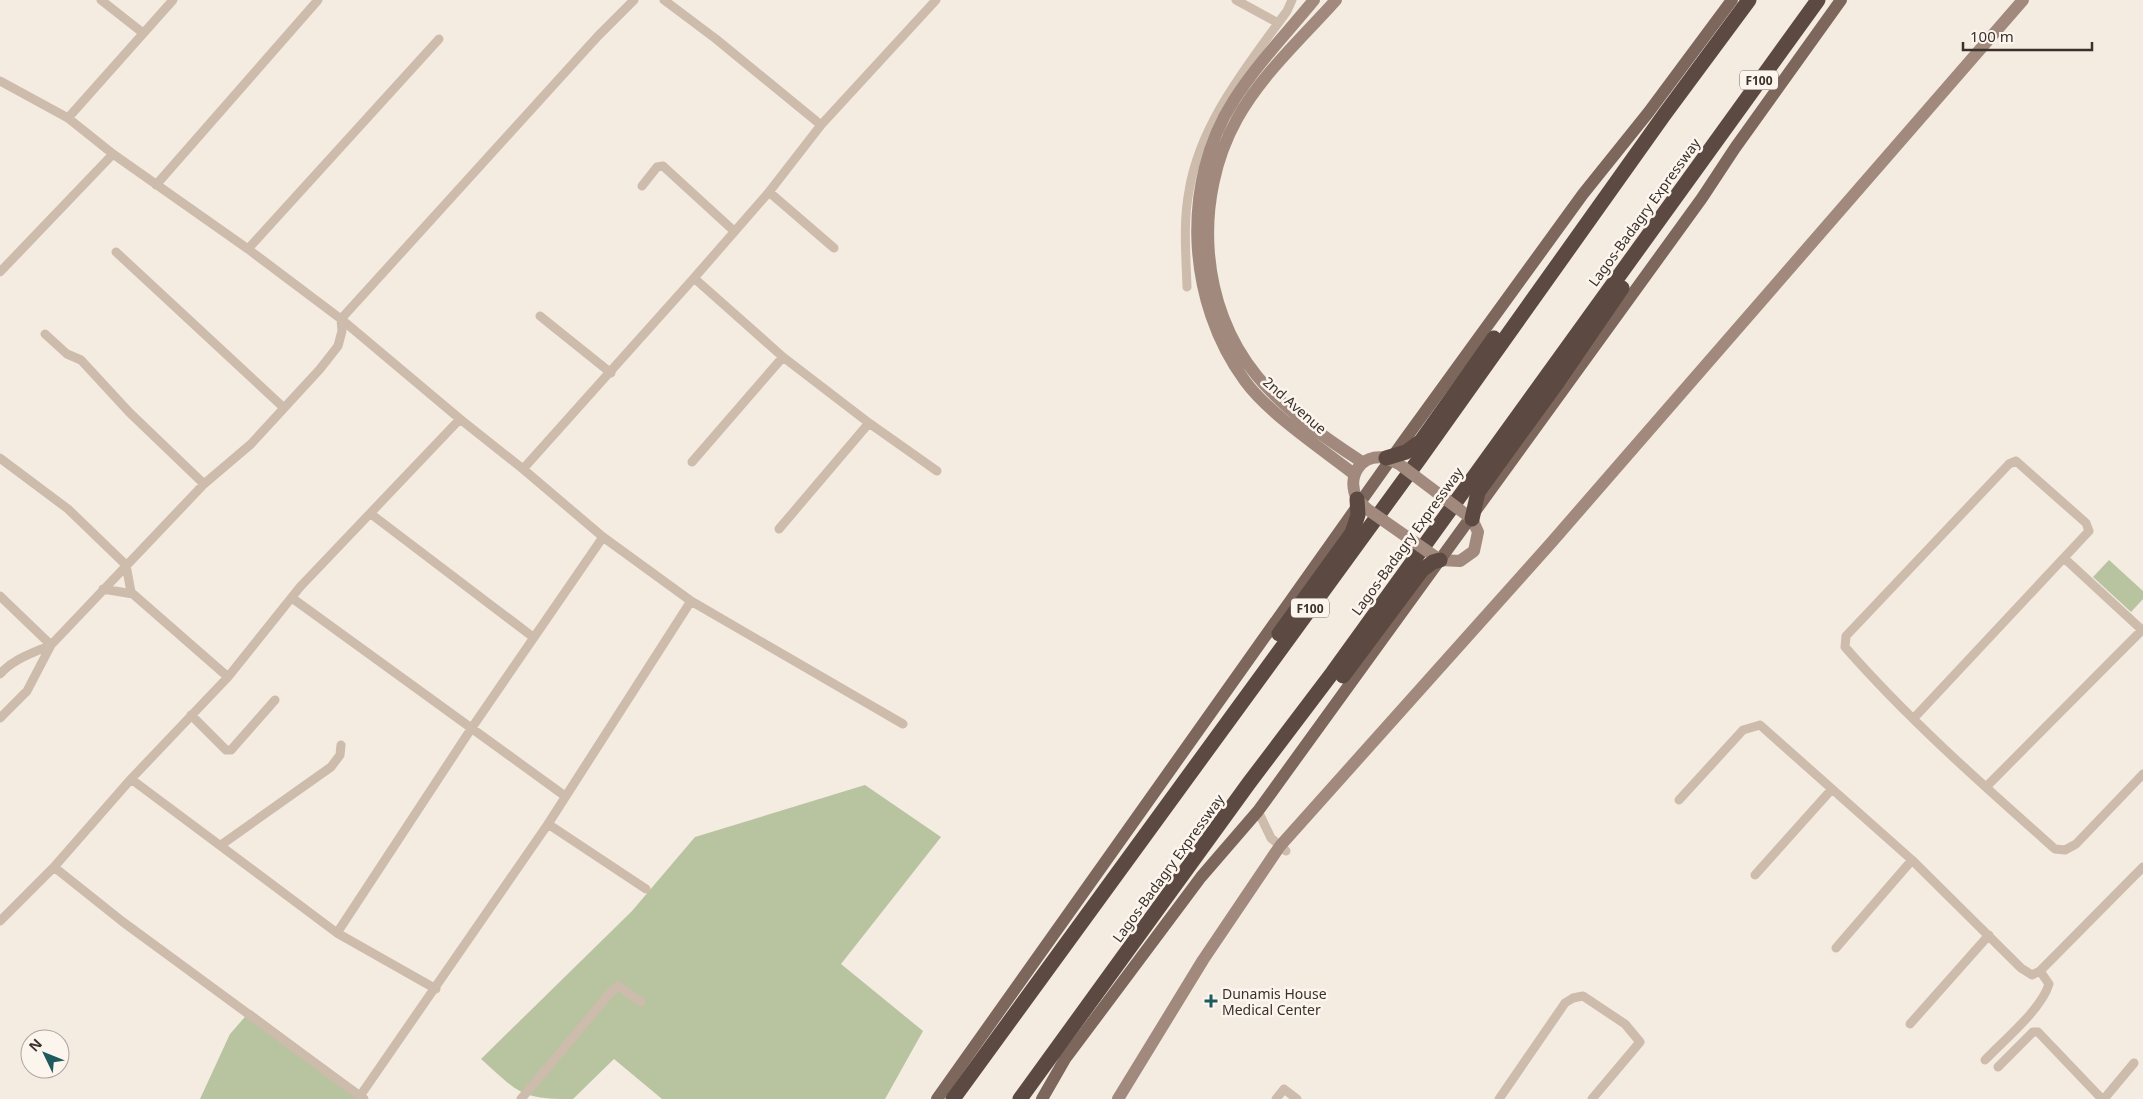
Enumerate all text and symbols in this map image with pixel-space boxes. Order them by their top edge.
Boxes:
scale bar [1963,20,2092,52]
text: 100 m [1970,26,2014,46]
road number: F100 [1740,70,1778,90]
street label: Lagos-Badagry Expressway [1584,133,1705,290]
street label: 2nd Avenue [1259,372,1331,438]
street label: Lagos-Badagry Expressway [1347,462,1468,619]
road number: F100 [1291,598,1329,618]
street label: Lagos-Badagry Expressway [1108,789,1229,946]
place label: Dunamis House Medical Center [1222,984,1327,1019]
marker: Dunamis House Medical Center [1204,994,1218,1008]
north arrow [20,1029,70,1079]
text: N [24,1034,46,1055]

